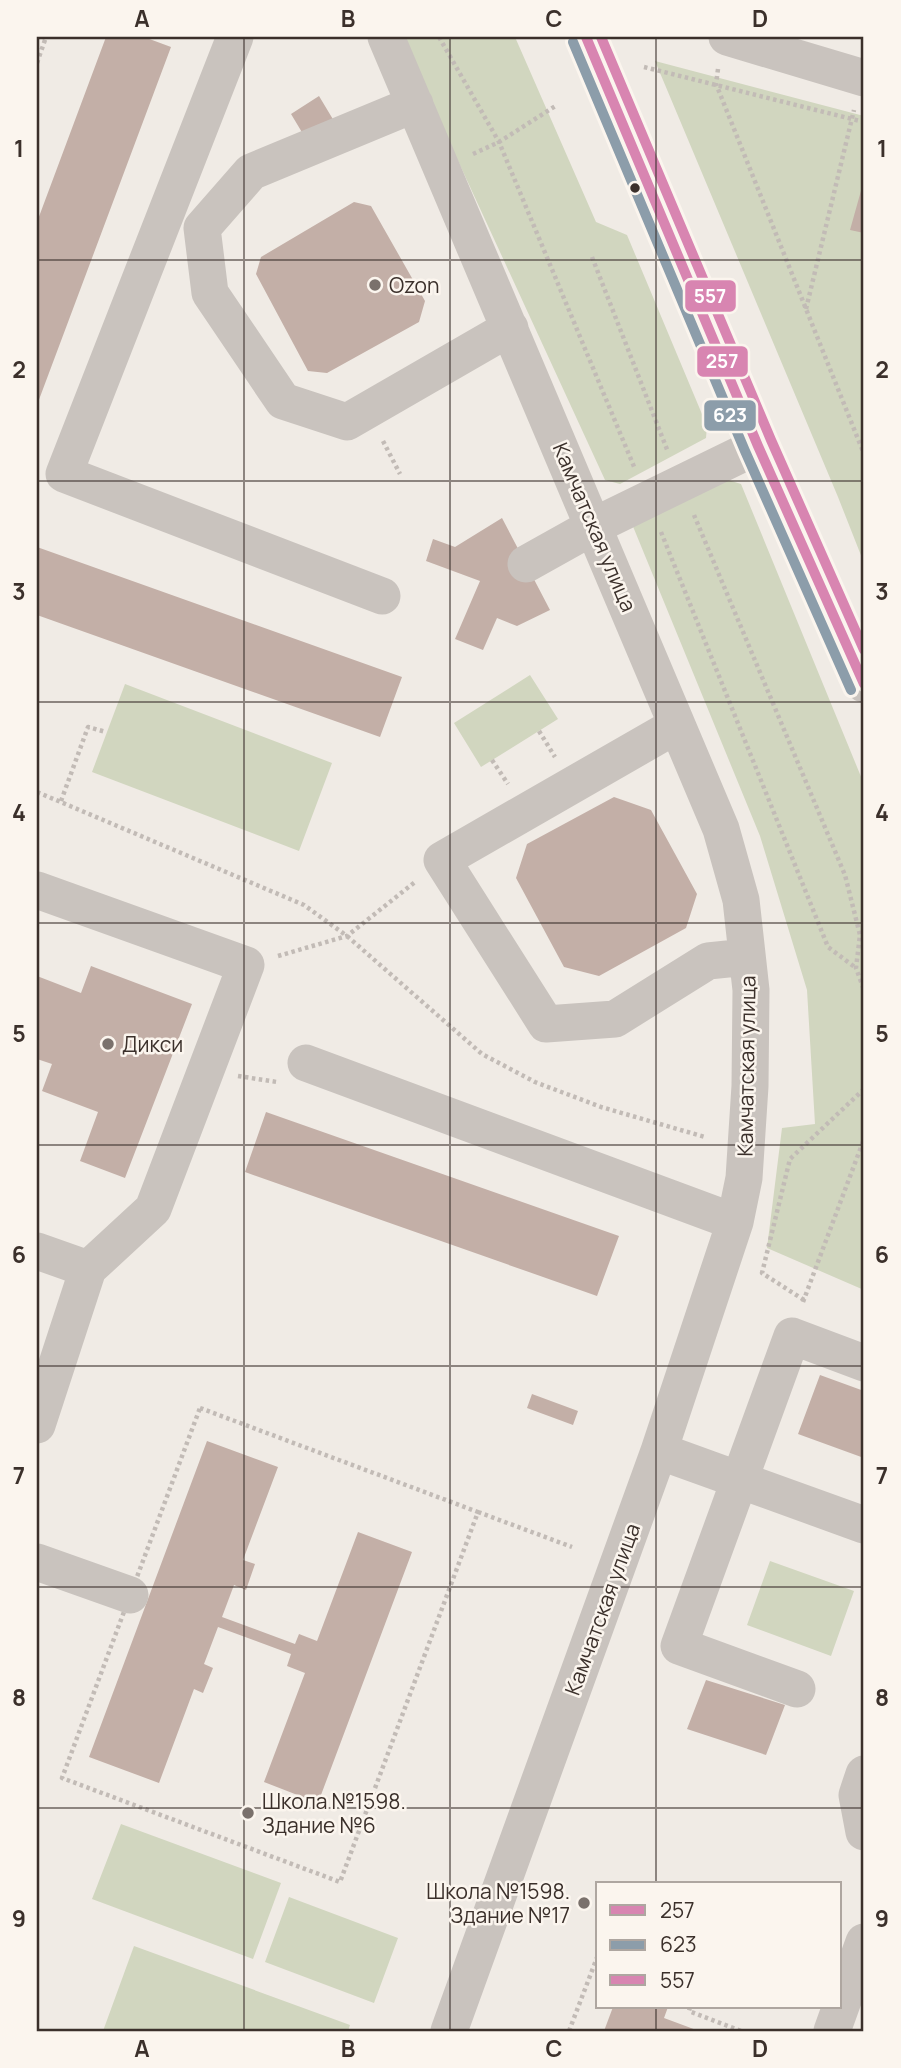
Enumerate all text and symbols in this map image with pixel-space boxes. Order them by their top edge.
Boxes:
text: A [134,2,150,34]
text: B [341,2,355,34]
text: C [546,2,563,34]
text: D [752,2,768,34]
text: 1 [14,132,24,164]
text: 1 [877,132,887,164]
unlabelled marker [628,181,642,195]
place label: Ozon [389,271,439,299]
marker: Ozon [367,277,383,293]
line badge: 557 [684,279,737,313]
text: 557 [694,283,726,309]
line badge: 257 [696,345,749,378]
text: 257 [706,348,738,374]
text: 2 [12,353,26,385]
text: 2 [875,353,889,385]
line badge: 623 [703,399,757,432]
text: 623 [713,402,747,428]
street label: Камчатская улица [547,438,643,616]
text: 3 [12,575,26,607]
text: 3 [875,575,889,607]
text: 4 [12,796,26,828]
text: 4 [875,796,889,828]
street label: Камчатская улица [730,975,762,1157]
text: 5 [12,1017,26,1049]
text: 5 [875,1017,889,1049]
place label: Дикси [122,1030,183,1058]
marker: Дикси [100,1036,116,1052]
text: 6 [12,1238,26,1270]
text: 6 [875,1238,889,1270]
text: 7 [13,1459,25,1491]
text: 7 [876,1459,888,1491]
street label: Камчатская улица [558,1519,646,1699]
text: 8 [12,1681,26,1713]
text: 8 [875,1681,889,1713]
place label: Школа №1598. Здание №6 [262,1787,406,1839]
marker: Школа №1598. Здание №6 [240,1805,256,1821]
place label: Школа №1598. Здание №17 [426,1877,570,1929]
legend [596,1882,842,2008]
marker: Школа №1598. Здание №17 [576,1895,592,1911]
text: 257 [660,1896,695,1924]
text: 9 [12,1902,26,1934]
text: 9 [875,1902,889,1934]
text: 623 [660,1930,697,1958]
text: 557 [660,1966,695,1994]
text: A [134,2032,150,2064]
text: B [341,2032,355,2064]
text: C [546,2032,563,2064]
text: D [752,2032,768,2064]

